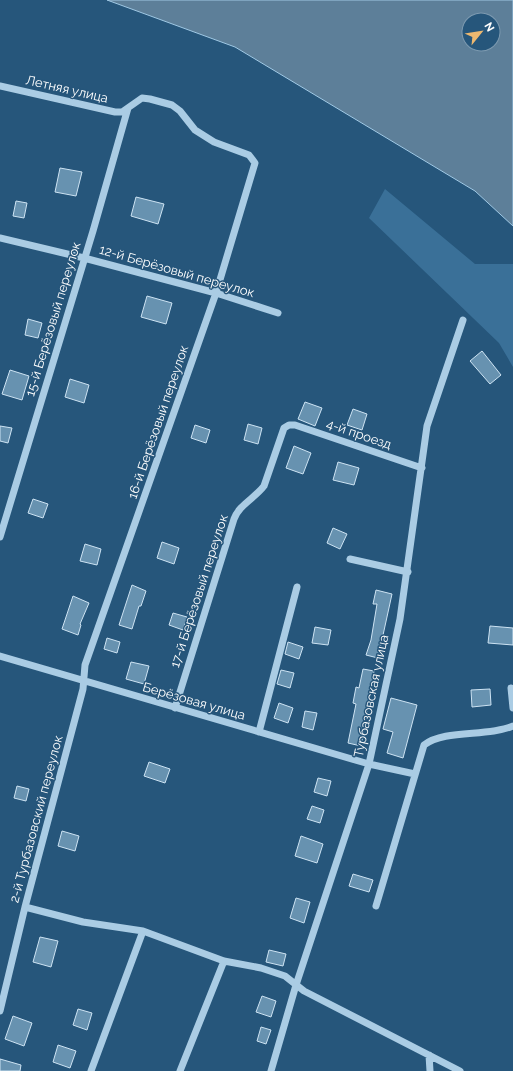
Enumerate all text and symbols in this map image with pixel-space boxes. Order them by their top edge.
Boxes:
north arrow [461,12,501,52]
text: N [481,20,497,34]
street label: Летняя улица [24,72,110,106]
street label: 15-й Берёзовый переулок [22,240,84,398]
street label: 12-й Берёзовый переулок [98,242,256,300]
street label: 16-й Берёзовый переулок [125,343,191,501]
street label: 4-й проезд [324,416,394,452]
street label: 17-й Берёзовый переулок [167,512,231,670]
street label: Турбазовская улица [351,633,391,759]
street label: Берёзовая улица [141,679,247,723]
street label: 2-й Турбазовский переулок [6,733,66,904]

